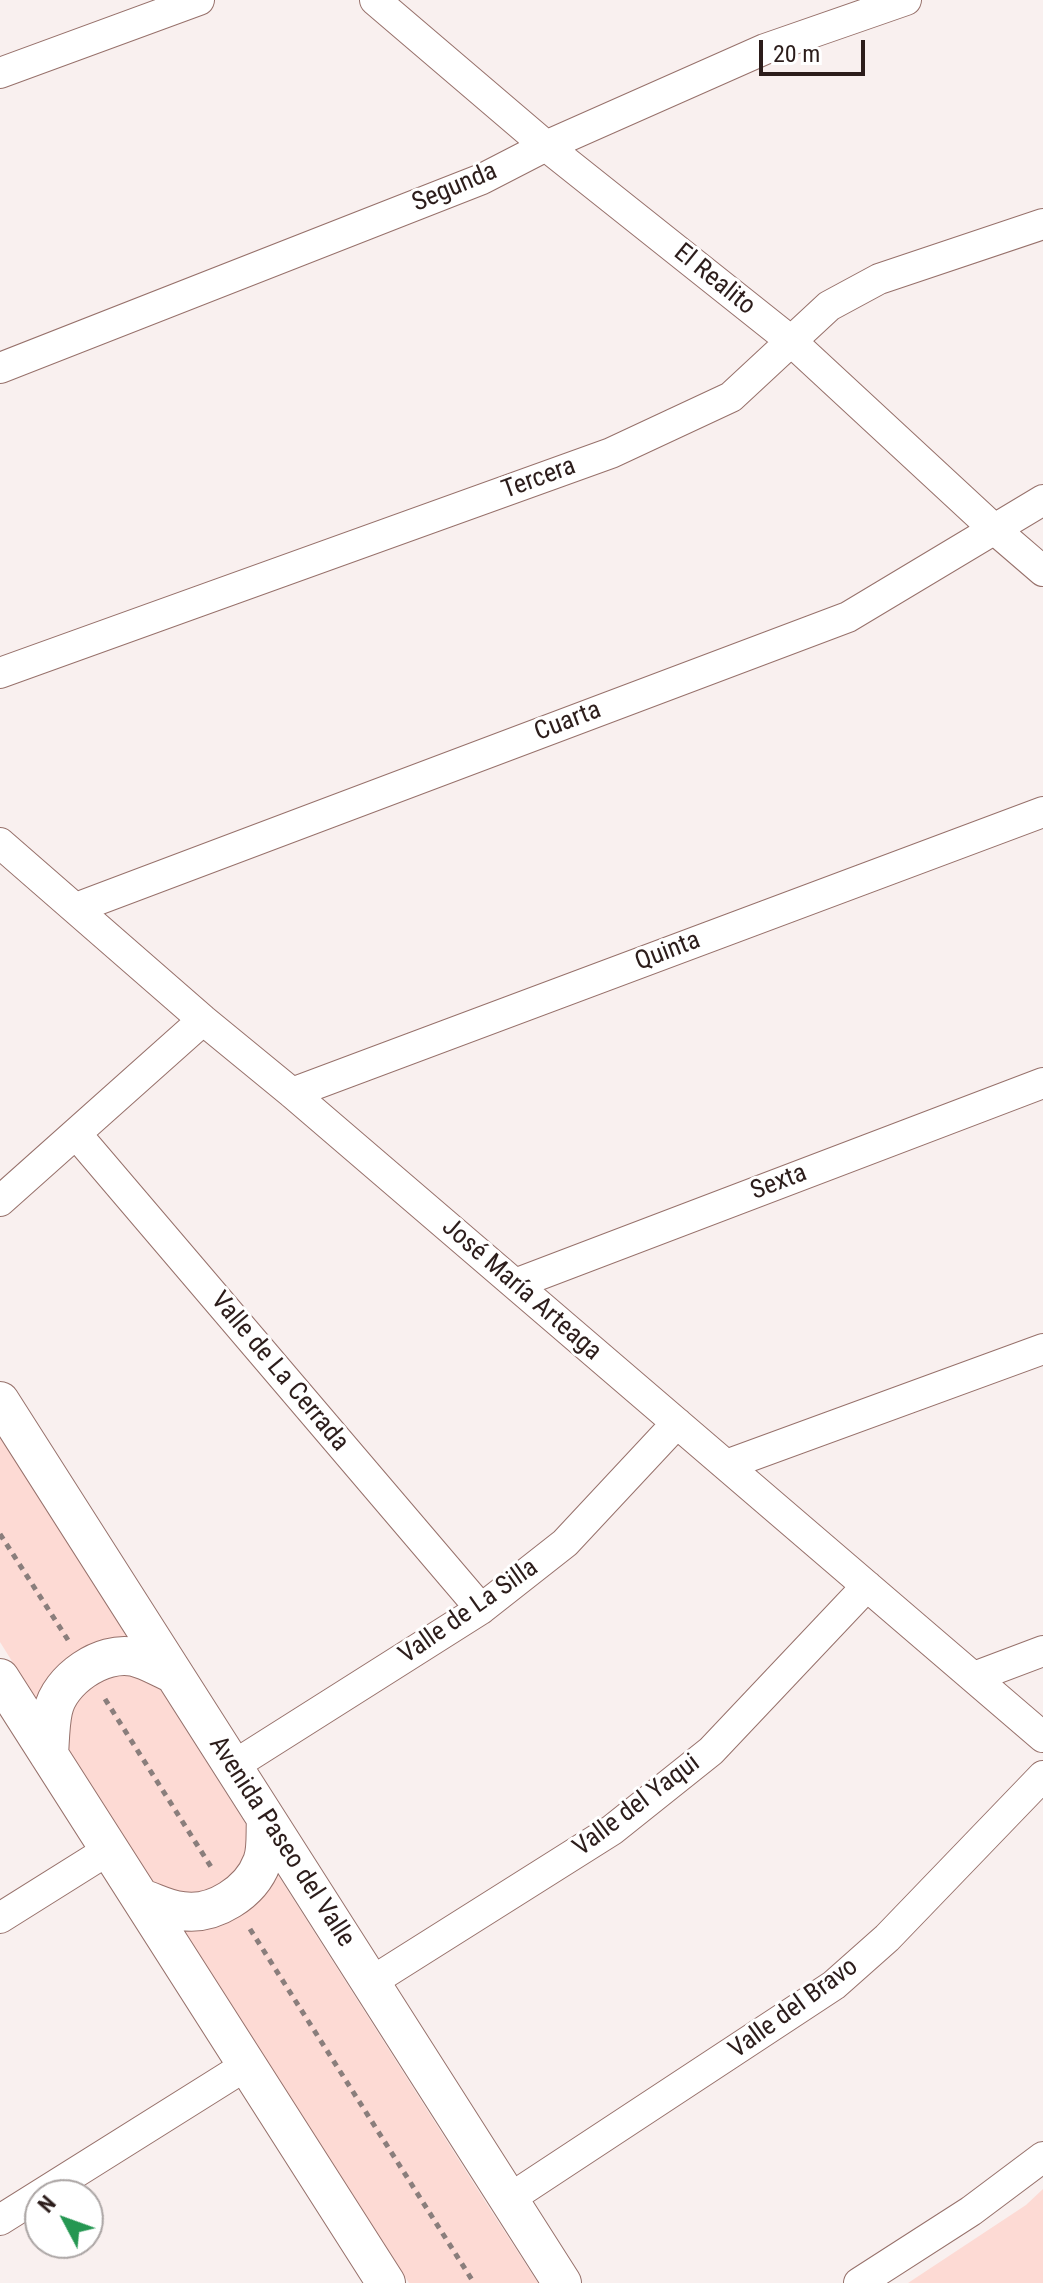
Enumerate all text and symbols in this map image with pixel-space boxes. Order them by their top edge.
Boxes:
scale bar [763,24,869,74]
text: 20 m [773,40,820,68]
street label: Segunda [408,156,502,220]
street label: El Realito [667,238,761,322]
street label: Tercera [498,451,580,507]
street label: Cuarta [530,695,606,749]
street label: Quinta [631,925,705,979]
street label: Sexta [747,1158,811,1208]
street label: José María Arteaga [435,1212,607,1368]
street label: Valle de La Cerrada [203,1286,355,1458]
street label: Valle de La Silla [394,1553,544,1671]
street label: Avenida Paseo del Valle [201,1731,361,1953]
street label: Valle del Yaqui [568,1748,706,1864]
street label: Valle del Bravo [724,1952,864,2066]
north arrow [24,2179,104,2259]
text: N [33,2191,61,2218]

